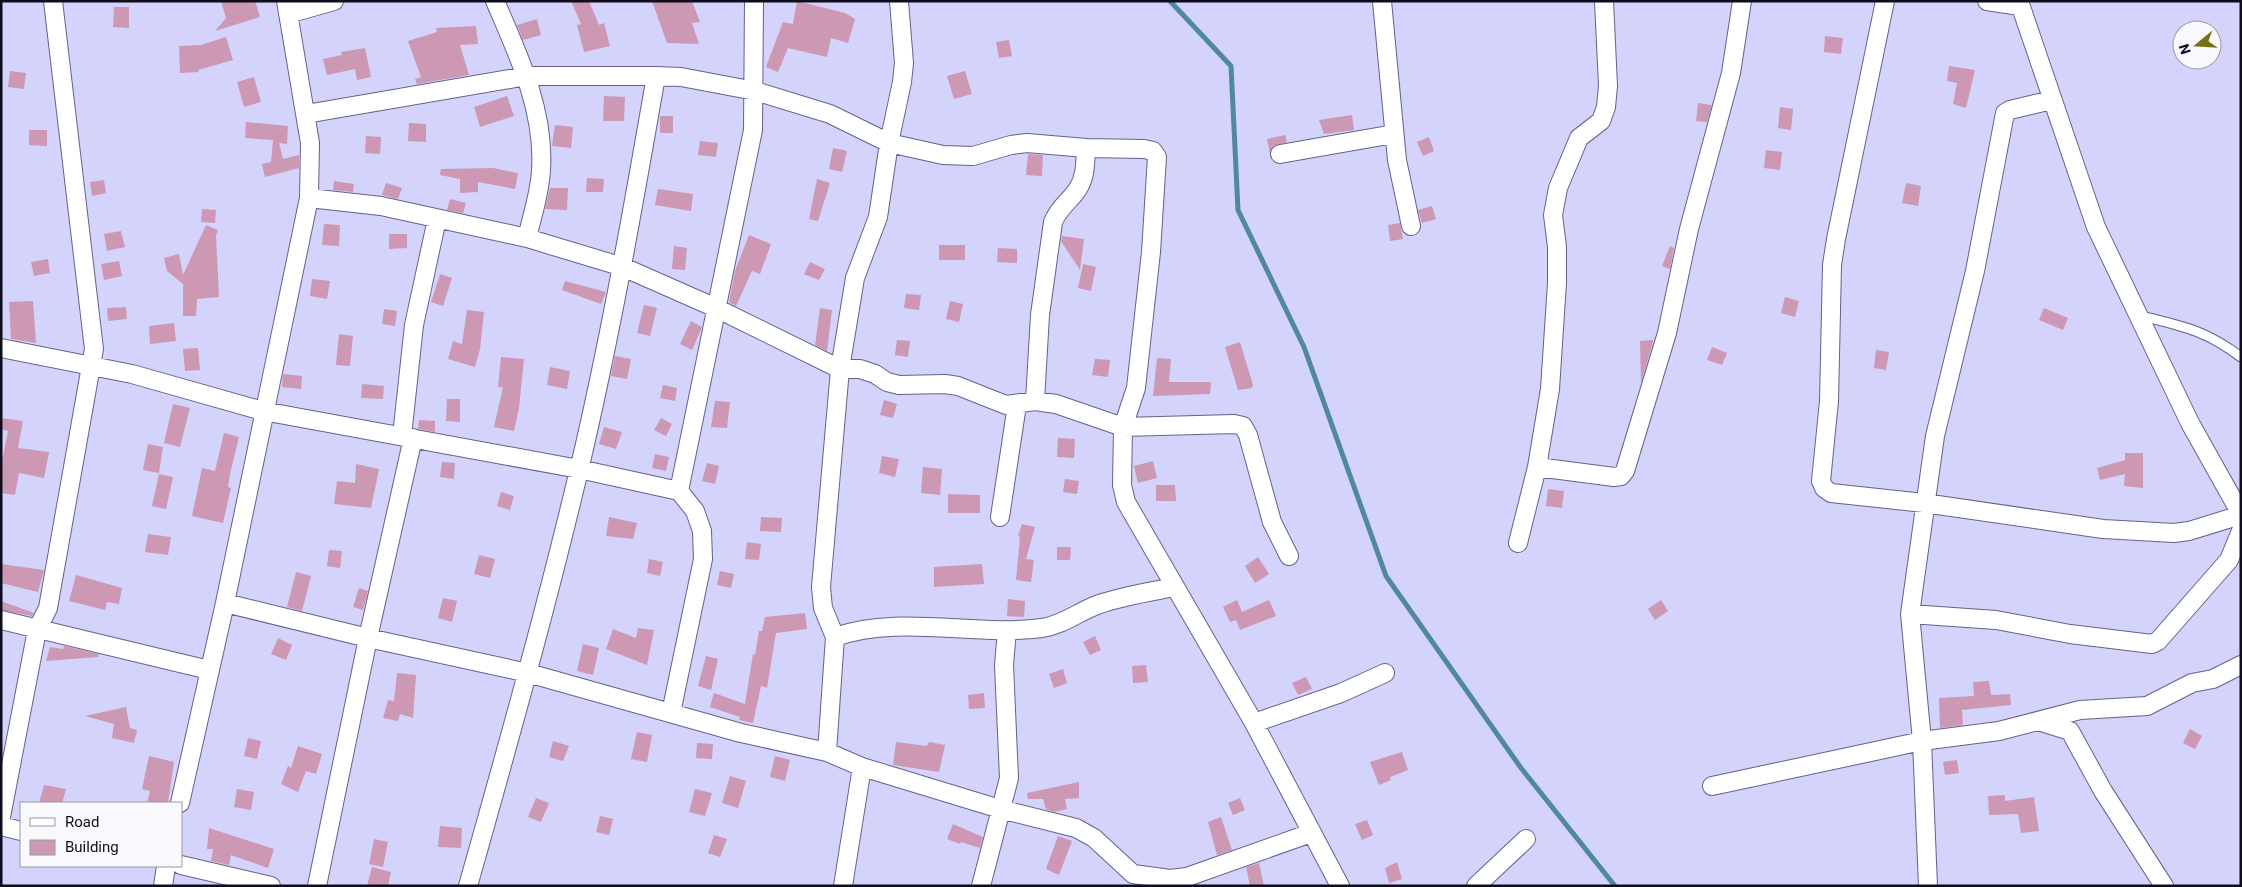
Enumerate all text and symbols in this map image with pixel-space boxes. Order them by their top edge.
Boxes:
north arrow [2172,20,2222,70]
text: N [2175,42,2194,56]
legend [20,802,182,867]
text: Road [65,813,99,831]
text: Building [65,838,119,856]

